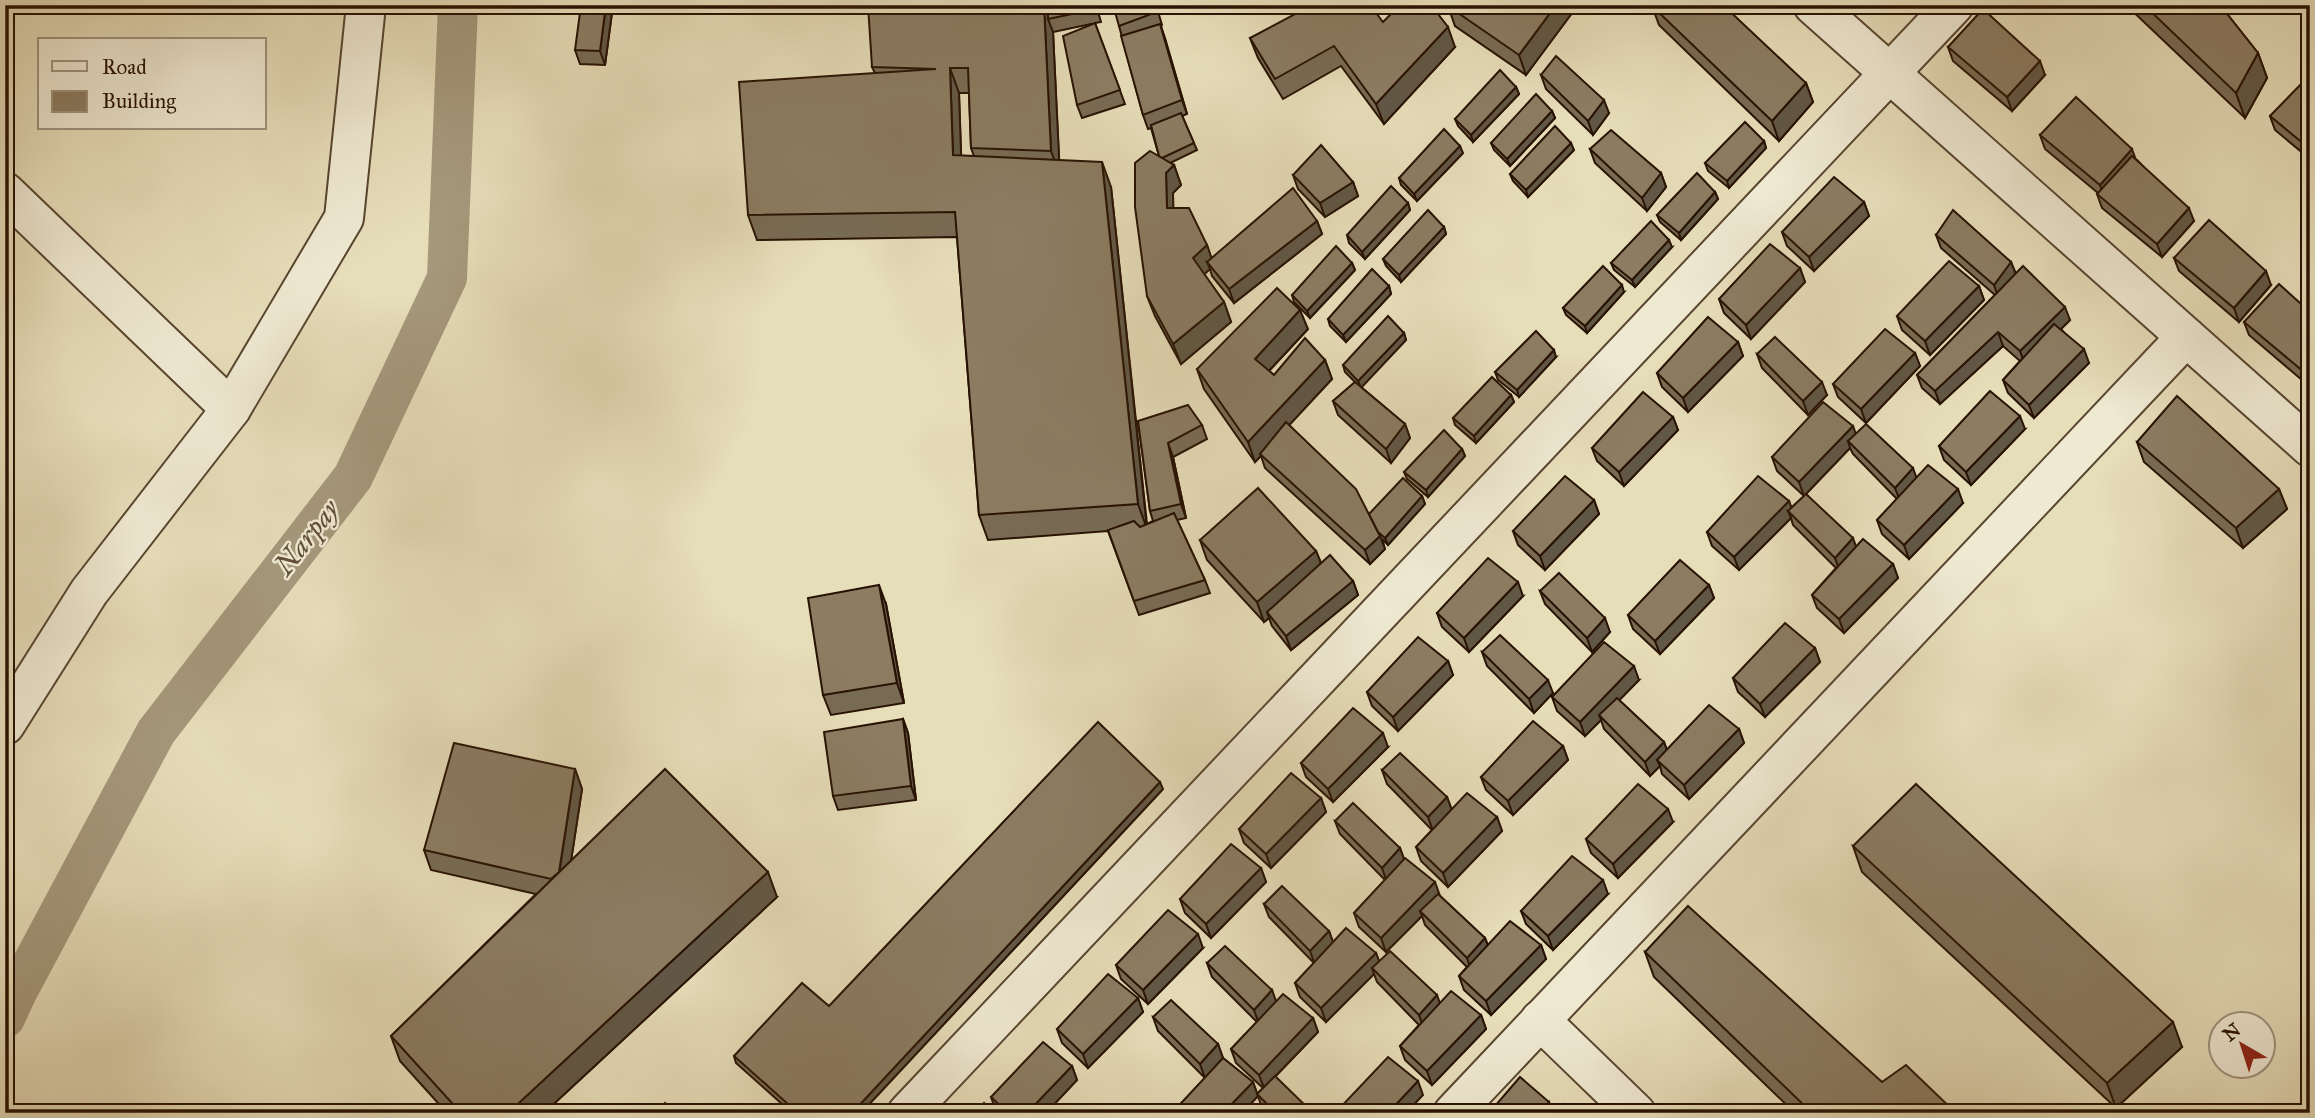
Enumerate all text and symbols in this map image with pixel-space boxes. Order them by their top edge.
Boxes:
legend [38,38,266,130]
text: Road [102,54,147,80]
text: Building [102,88,176,114]
water label: Narpay [265,491,348,583]
north arrow [2206,1010,2276,1080]
text: N [2218,1018,2245,1046]

